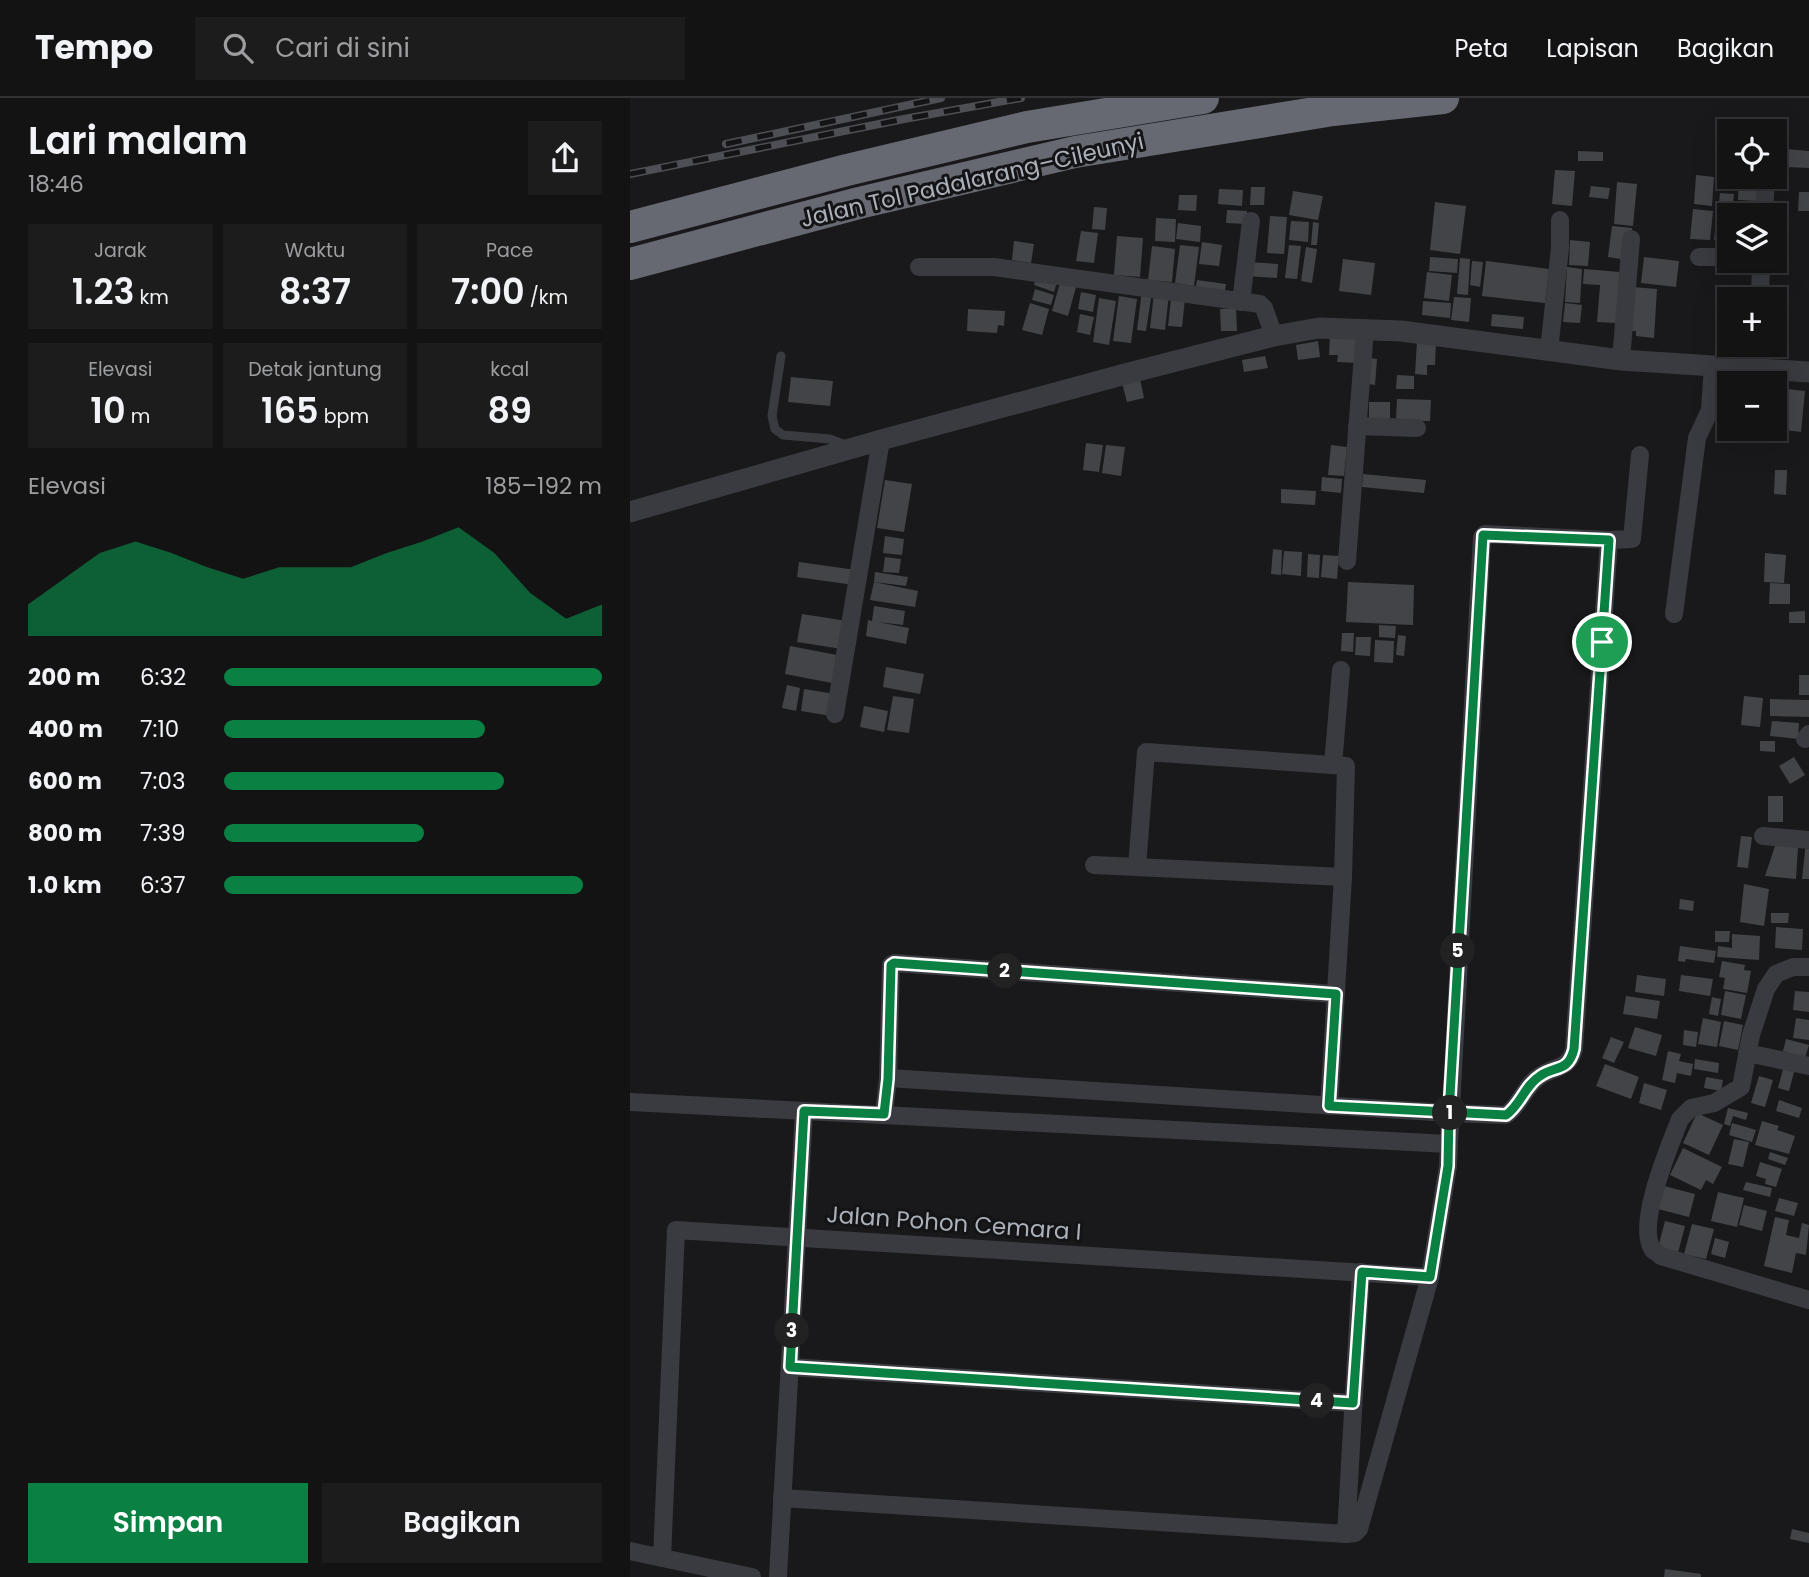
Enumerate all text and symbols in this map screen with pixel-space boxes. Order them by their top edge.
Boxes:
search box [195,17,685,80]
text: Tempo [35,24,153,71]
icon: search [219,29,257,67]
text: Cari di sini [275,30,410,66]
text: Peta [1454,32,1508,65]
text: Lapisan [1546,32,1639,65]
text: Bagikan [1677,32,1774,65]
text: Lari malam [28,114,248,167]
map controls [1717,119,1787,441]
button: locate [1717,119,1787,189]
button: share [528,121,602,195]
street label: Jalan Tol Padalarang–Cileunyi [797,125,1147,235]
text: 18:46 [28,168,84,200]
button: layers [1717,203,1787,273]
text: Jarak [94,237,147,264]
text: Waktu [285,237,345,264]
text: Pace [486,237,533,264]
text: 1.23 [72,267,135,316]
text: 8:37 [279,267,351,316]
text: 7:00 [451,267,525,316]
text: km [135,284,169,311]
text: /km [525,284,568,311]
button: + [1717,287,1787,357]
text: Elevasi [88,356,152,383]
text: Detak jantung [248,356,382,383]
text: kcal [490,356,529,383]
button: − [1717,371,1787,441]
text: 10 [90,386,126,435]
text: 165 [261,386,319,435]
text: 89 [487,386,532,435]
text: m [126,403,150,430]
text: bpm [319,403,369,430]
text: Elevasi [28,470,106,502]
text: 185–192 m [485,470,602,502]
pin [1572,612,1632,672]
icon: arrive [1583,623,1621,661]
text: 200 m [28,661,100,693]
text: 6:32 [140,661,186,693]
text: 400 m [28,713,103,745]
text: 7:10 [140,713,179,745]
text: 600 m [28,765,102,797]
text: 7:03 [140,765,185,797]
text: 800 m [28,817,102,849]
text: 7:39 [140,817,186,849]
text: 1.0 km [28,869,102,901]
text: 6:37 [140,869,186,901]
pin: 5 [1440,934,1476,968]
text: 5 [1451,937,1464,964]
pin: 2 [988,954,1022,988]
text: 2 [999,957,1010,984]
pin: 1 [1432,1096,1468,1130]
text: 1 [1446,1099,1453,1126]
street label: Jalan Pohon Cemara I [826,1198,1082,1248]
pin: 3 [774,1314,810,1348]
text: 3 [786,1317,797,1344]
pin: 4 [1300,1384,1334,1418]
text: 4 [1310,1387,1323,1414]
button: Simpan [28,1483,308,1563]
button: Bagikan [322,1483,602,1563]

